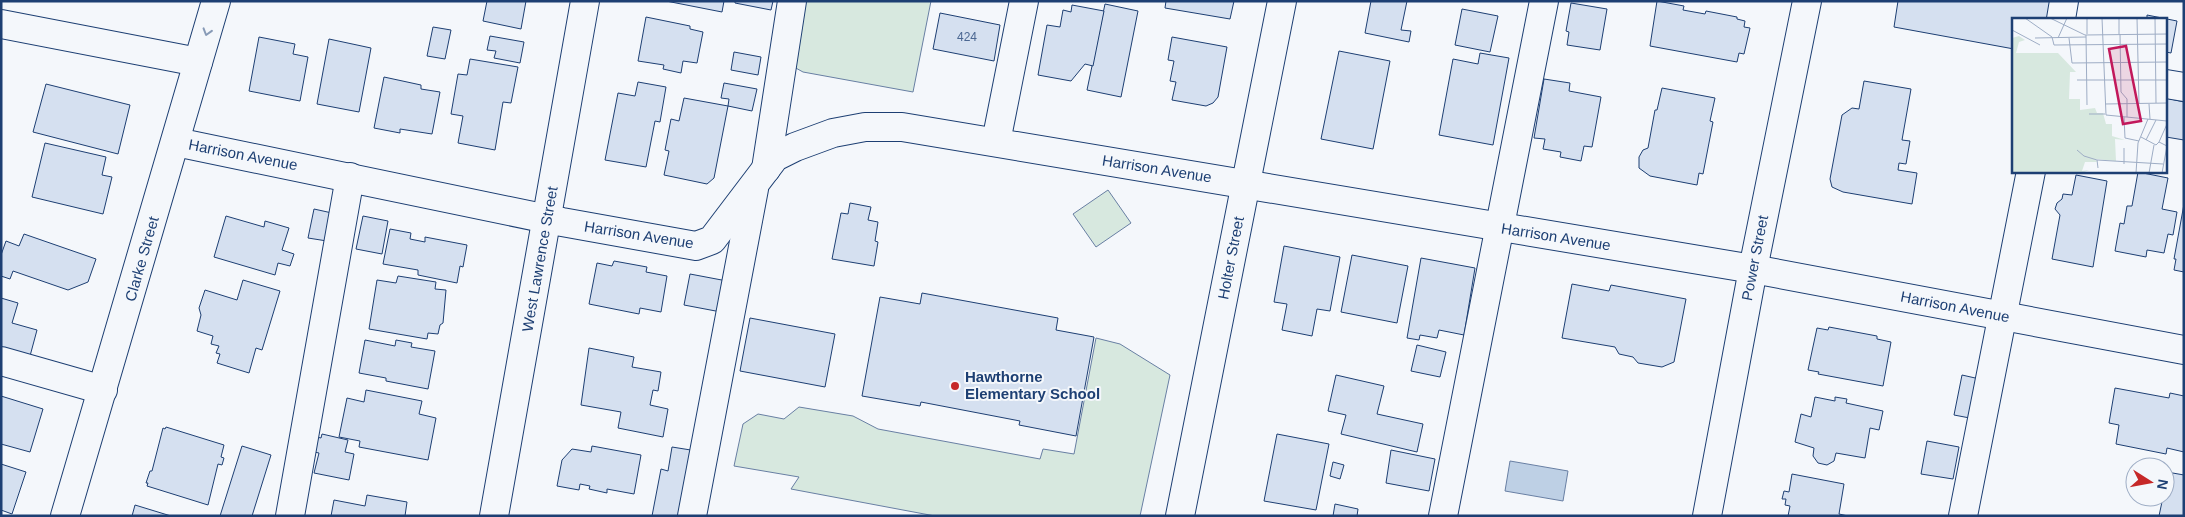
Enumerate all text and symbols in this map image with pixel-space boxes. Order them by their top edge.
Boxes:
inset map [2012,18,2168,172]
one-way arrow [203,27,213,35]
house number: 424 [957,30,977,44]
street label: Harrison Avenue [187,136,299,173]
street label: Harrison Avenue [1101,151,1213,186]
street label: West Lawrence Street [518,184,561,333]
street label: Power Street [1738,213,1771,302]
street label: Clarke Street [121,214,162,303]
street label: Holter Street [1214,214,1247,301]
street label: Harrison Avenue [583,217,695,252]
street label: Harrison Avenue [1500,219,1612,254]
street label: Harrison Avenue [1899,288,2011,325]
place label: Hawthorne Elementary School [965,368,1100,402]
marker: Hawthorne Elementary School [949,380,961,392]
north arrow [2125,457,2175,507]
text: N [2154,478,2172,491]

